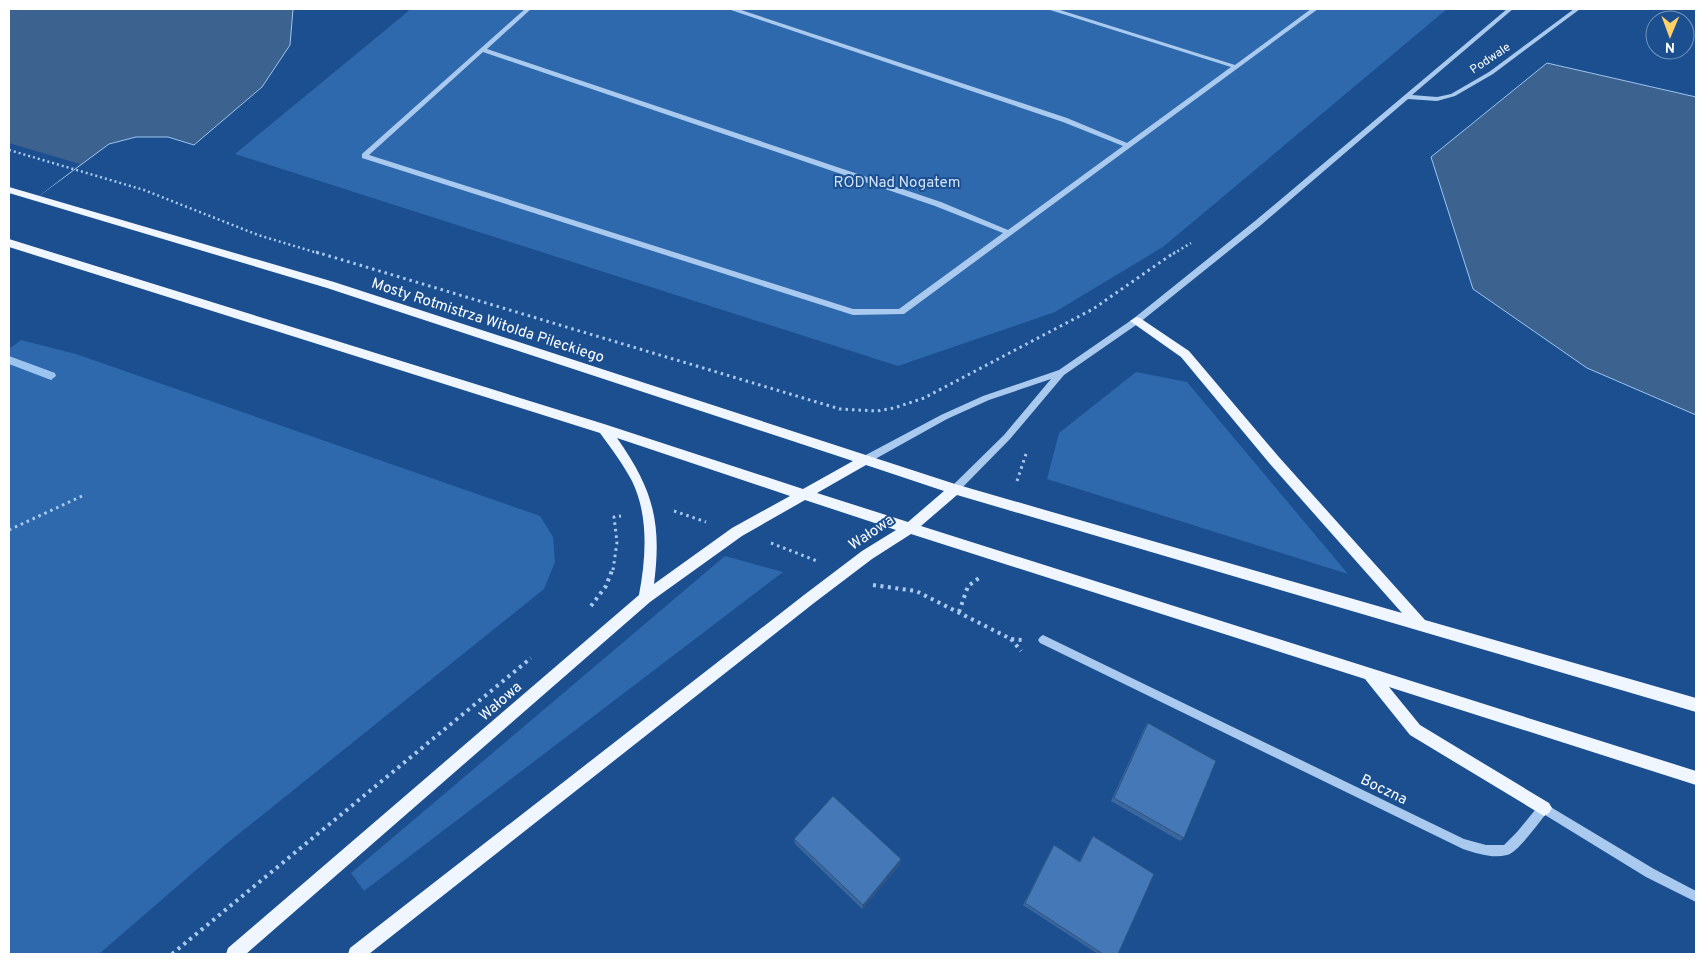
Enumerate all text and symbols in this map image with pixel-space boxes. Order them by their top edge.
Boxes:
north arrow [1645,10,1695,60]
text: N [1665,38,1675,55]
street label: Podwale [1467,39,1514,78]
park label: ROD Nad Nogatem [834,174,960,193]
street label: Mosty Rotmistrza Witolda Pileckiego [369,275,606,368]
street label: Wałowa [845,511,898,555]
street label: Wałowa [476,678,526,726]
street label: Boczna [1357,771,1410,810]

